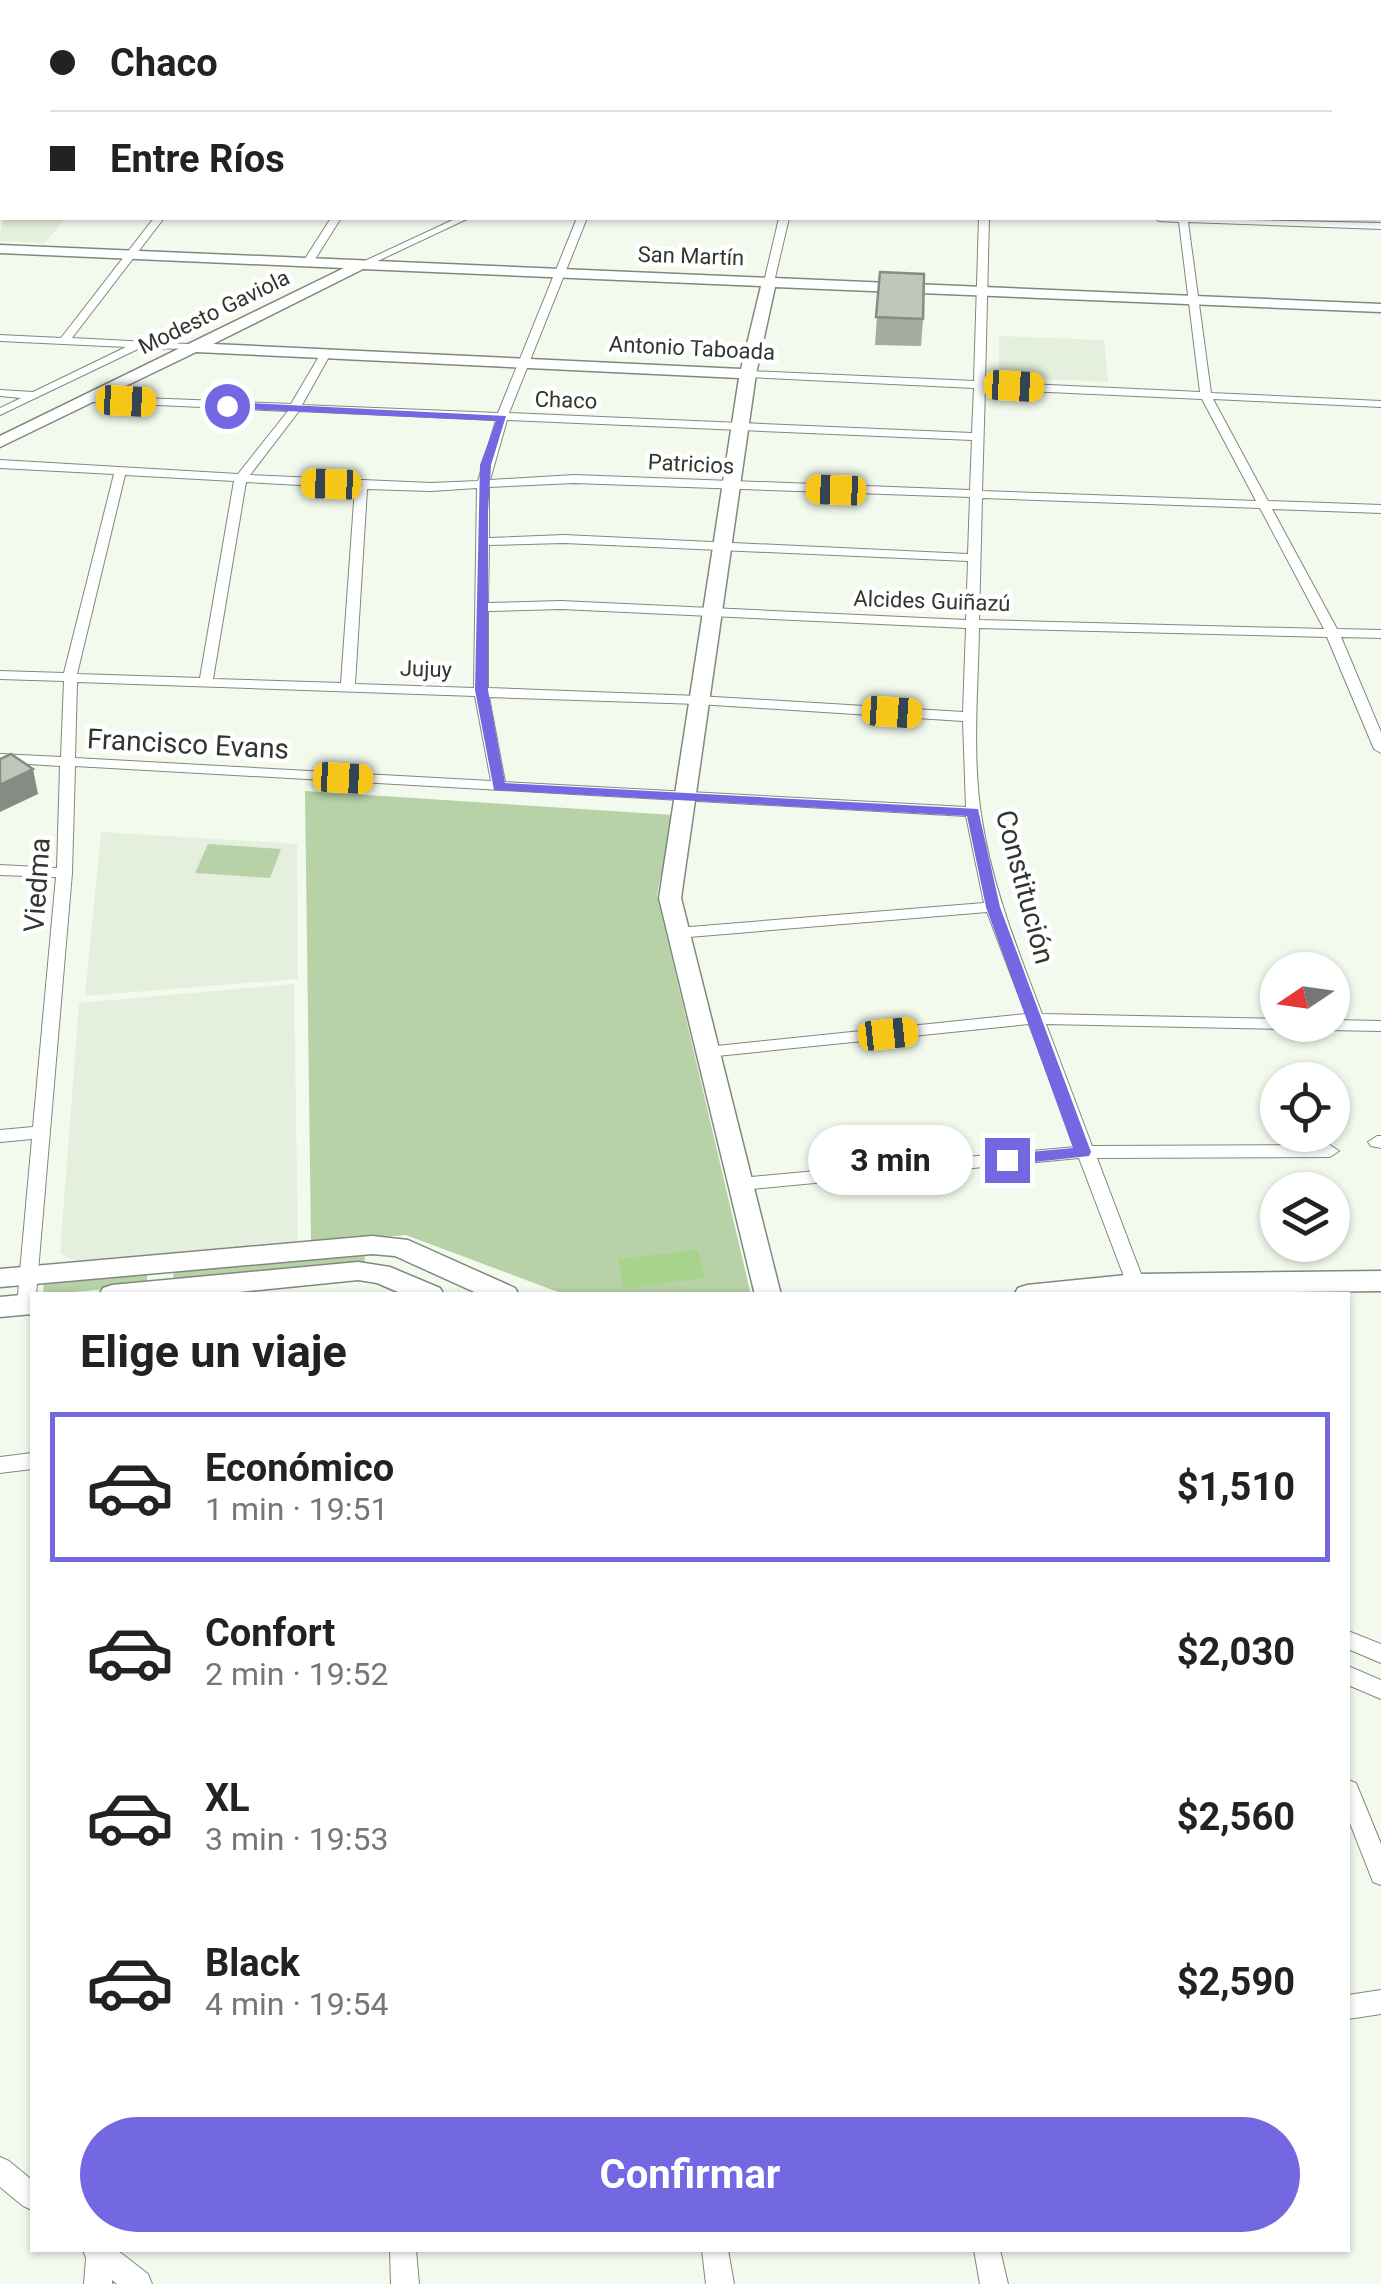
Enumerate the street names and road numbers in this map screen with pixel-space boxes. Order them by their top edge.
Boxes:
street label: San Martín [637,242,745,270]
street label: Modesto Gaviola [134,265,294,359]
street label: Antonio Taboada [608,331,776,365]
street label: Chaco [534,386,598,414]
street label: Patricios [647,449,735,479]
street label: Alcides Guiñazú [853,586,1011,616]
street label: Jujuy [400,656,453,682]
street label: Francisco Evans [86,722,290,766]
street label: Constitución [989,807,1061,967]
street label: Viedma [17,836,57,934]

